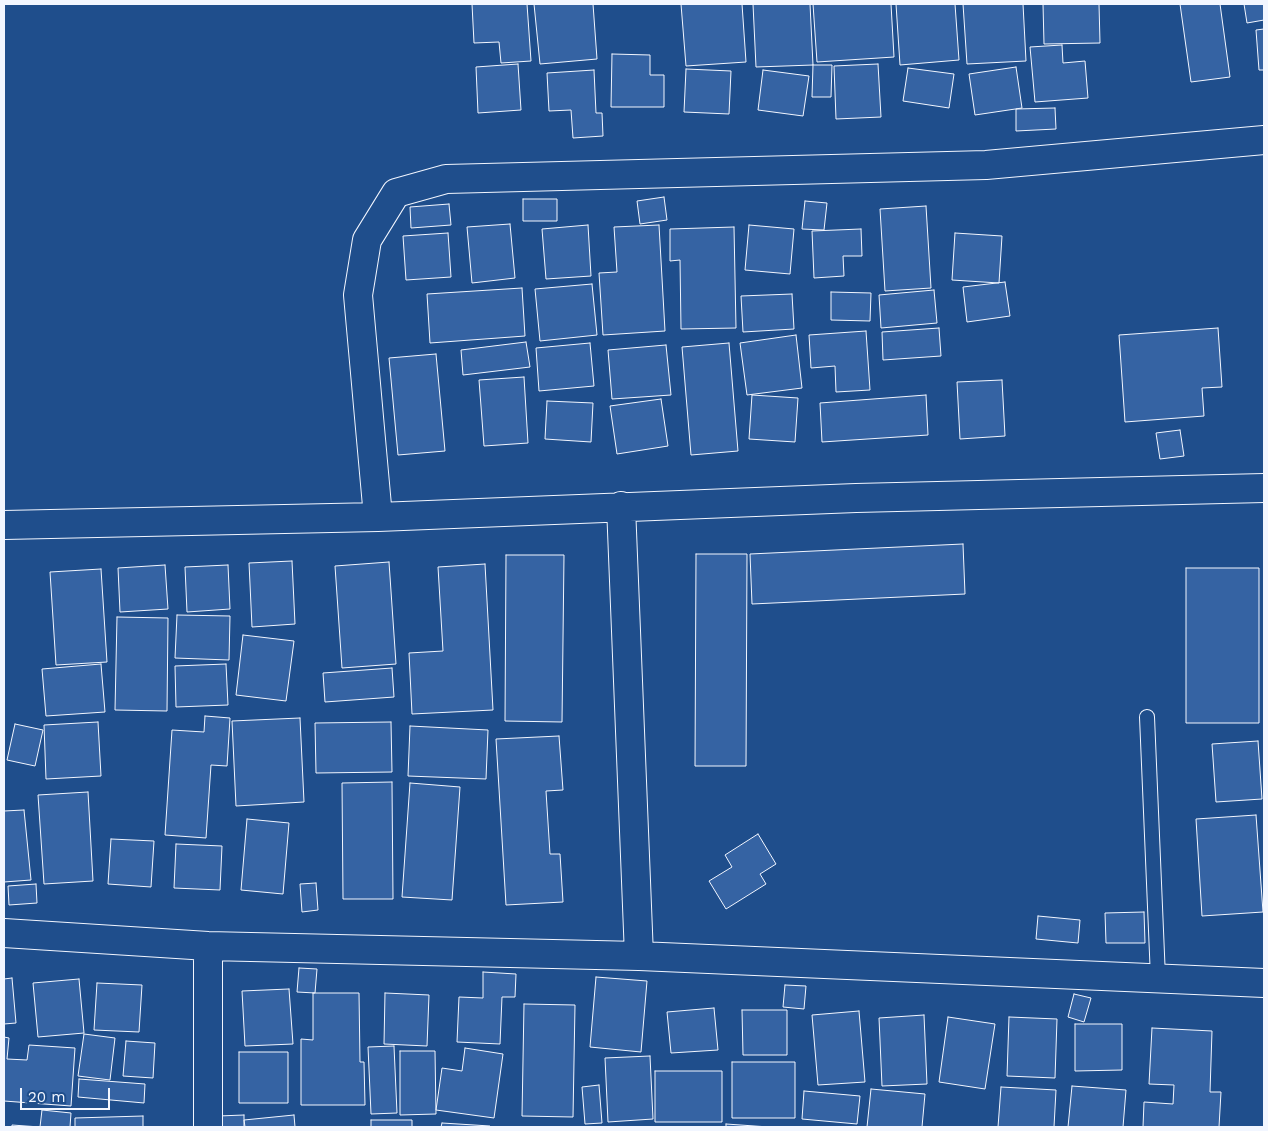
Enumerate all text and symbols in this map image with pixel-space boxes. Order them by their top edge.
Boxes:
scale bar [22,1078,112,1110]
text: 20 m [28,1088,66,1106]

